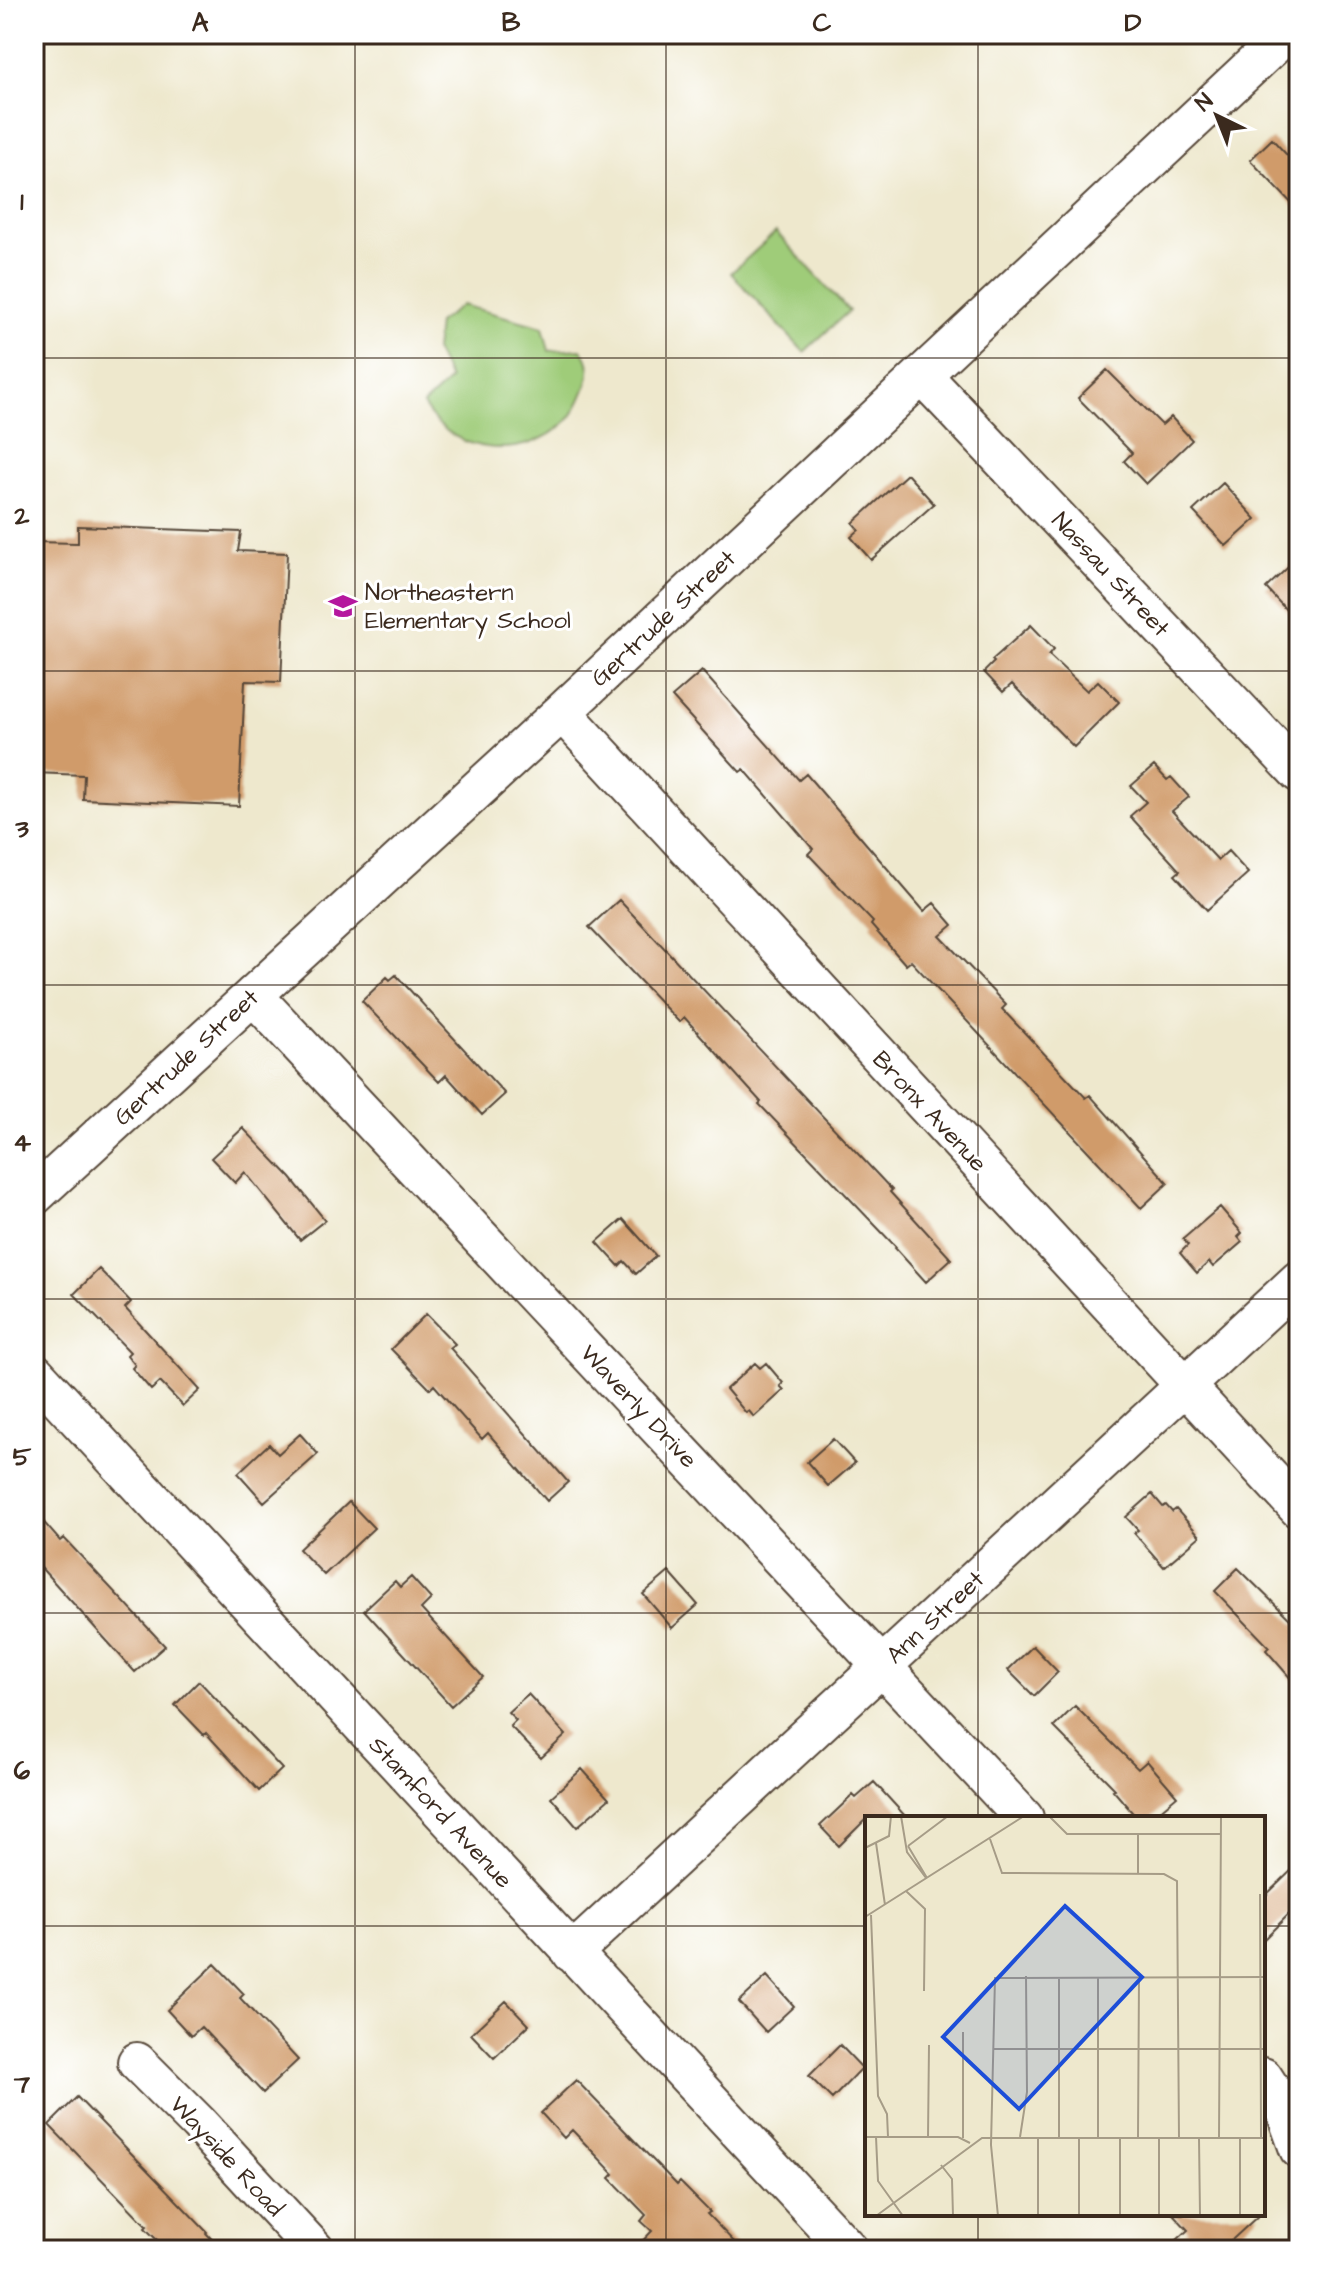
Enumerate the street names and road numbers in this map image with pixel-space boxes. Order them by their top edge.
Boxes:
street label: Nassau Street [1043,505,1177,645]
street label: Gertrude Street [584,542,744,695]
street label: Gertrude Street [107,981,267,1134]
street label: Bronx Avenue [864,1044,994,1180]
street label: Waverly Drive [571,1337,705,1477]
street label: Ann Street [879,1563,992,1672]
street label: Stamford Avenue [361,1729,520,1896]
street label: Wayside Road [161,2089,291,2225]

